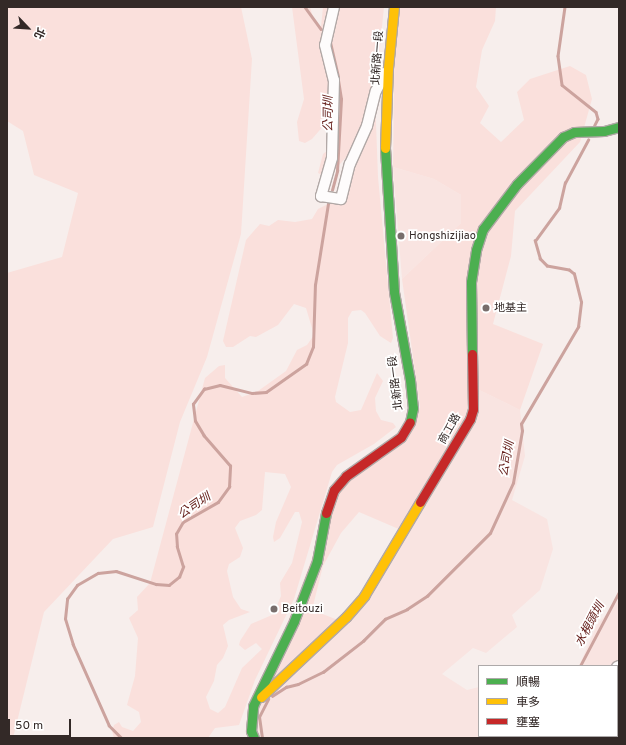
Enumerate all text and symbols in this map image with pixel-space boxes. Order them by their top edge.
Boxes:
north arrow [8,8,48,48]
text: 北 [30,25,48,41]
street label: 北新路一段 [369,30,387,86]
water label: 公司圳 [323,96,337,132]
place label: Hongshizijiao [409,229,476,243]
marker: Hongshizijiao [396,231,406,241]
place label: 地基主 [494,301,527,315]
marker: 地基主 [481,303,491,313]
street label: 北新路一段 [386,355,406,411]
street label: 商工路 [436,411,464,447]
water label: 公司圳 [497,440,519,478]
water label: 公司圳 [176,491,214,523]
water label: 水梘頭圳 [573,600,609,650]
place label: Beitouzi [282,602,323,616]
marker: Beitouzi [269,604,279,614]
legend [478,665,618,737]
text: 順暢 [516,675,540,691]
text: 車多 [516,695,540,711]
scale bar [10,711,73,737]
text: 壅塞 [516,715,540,731]
text: 50 m [15,718,43,734]

